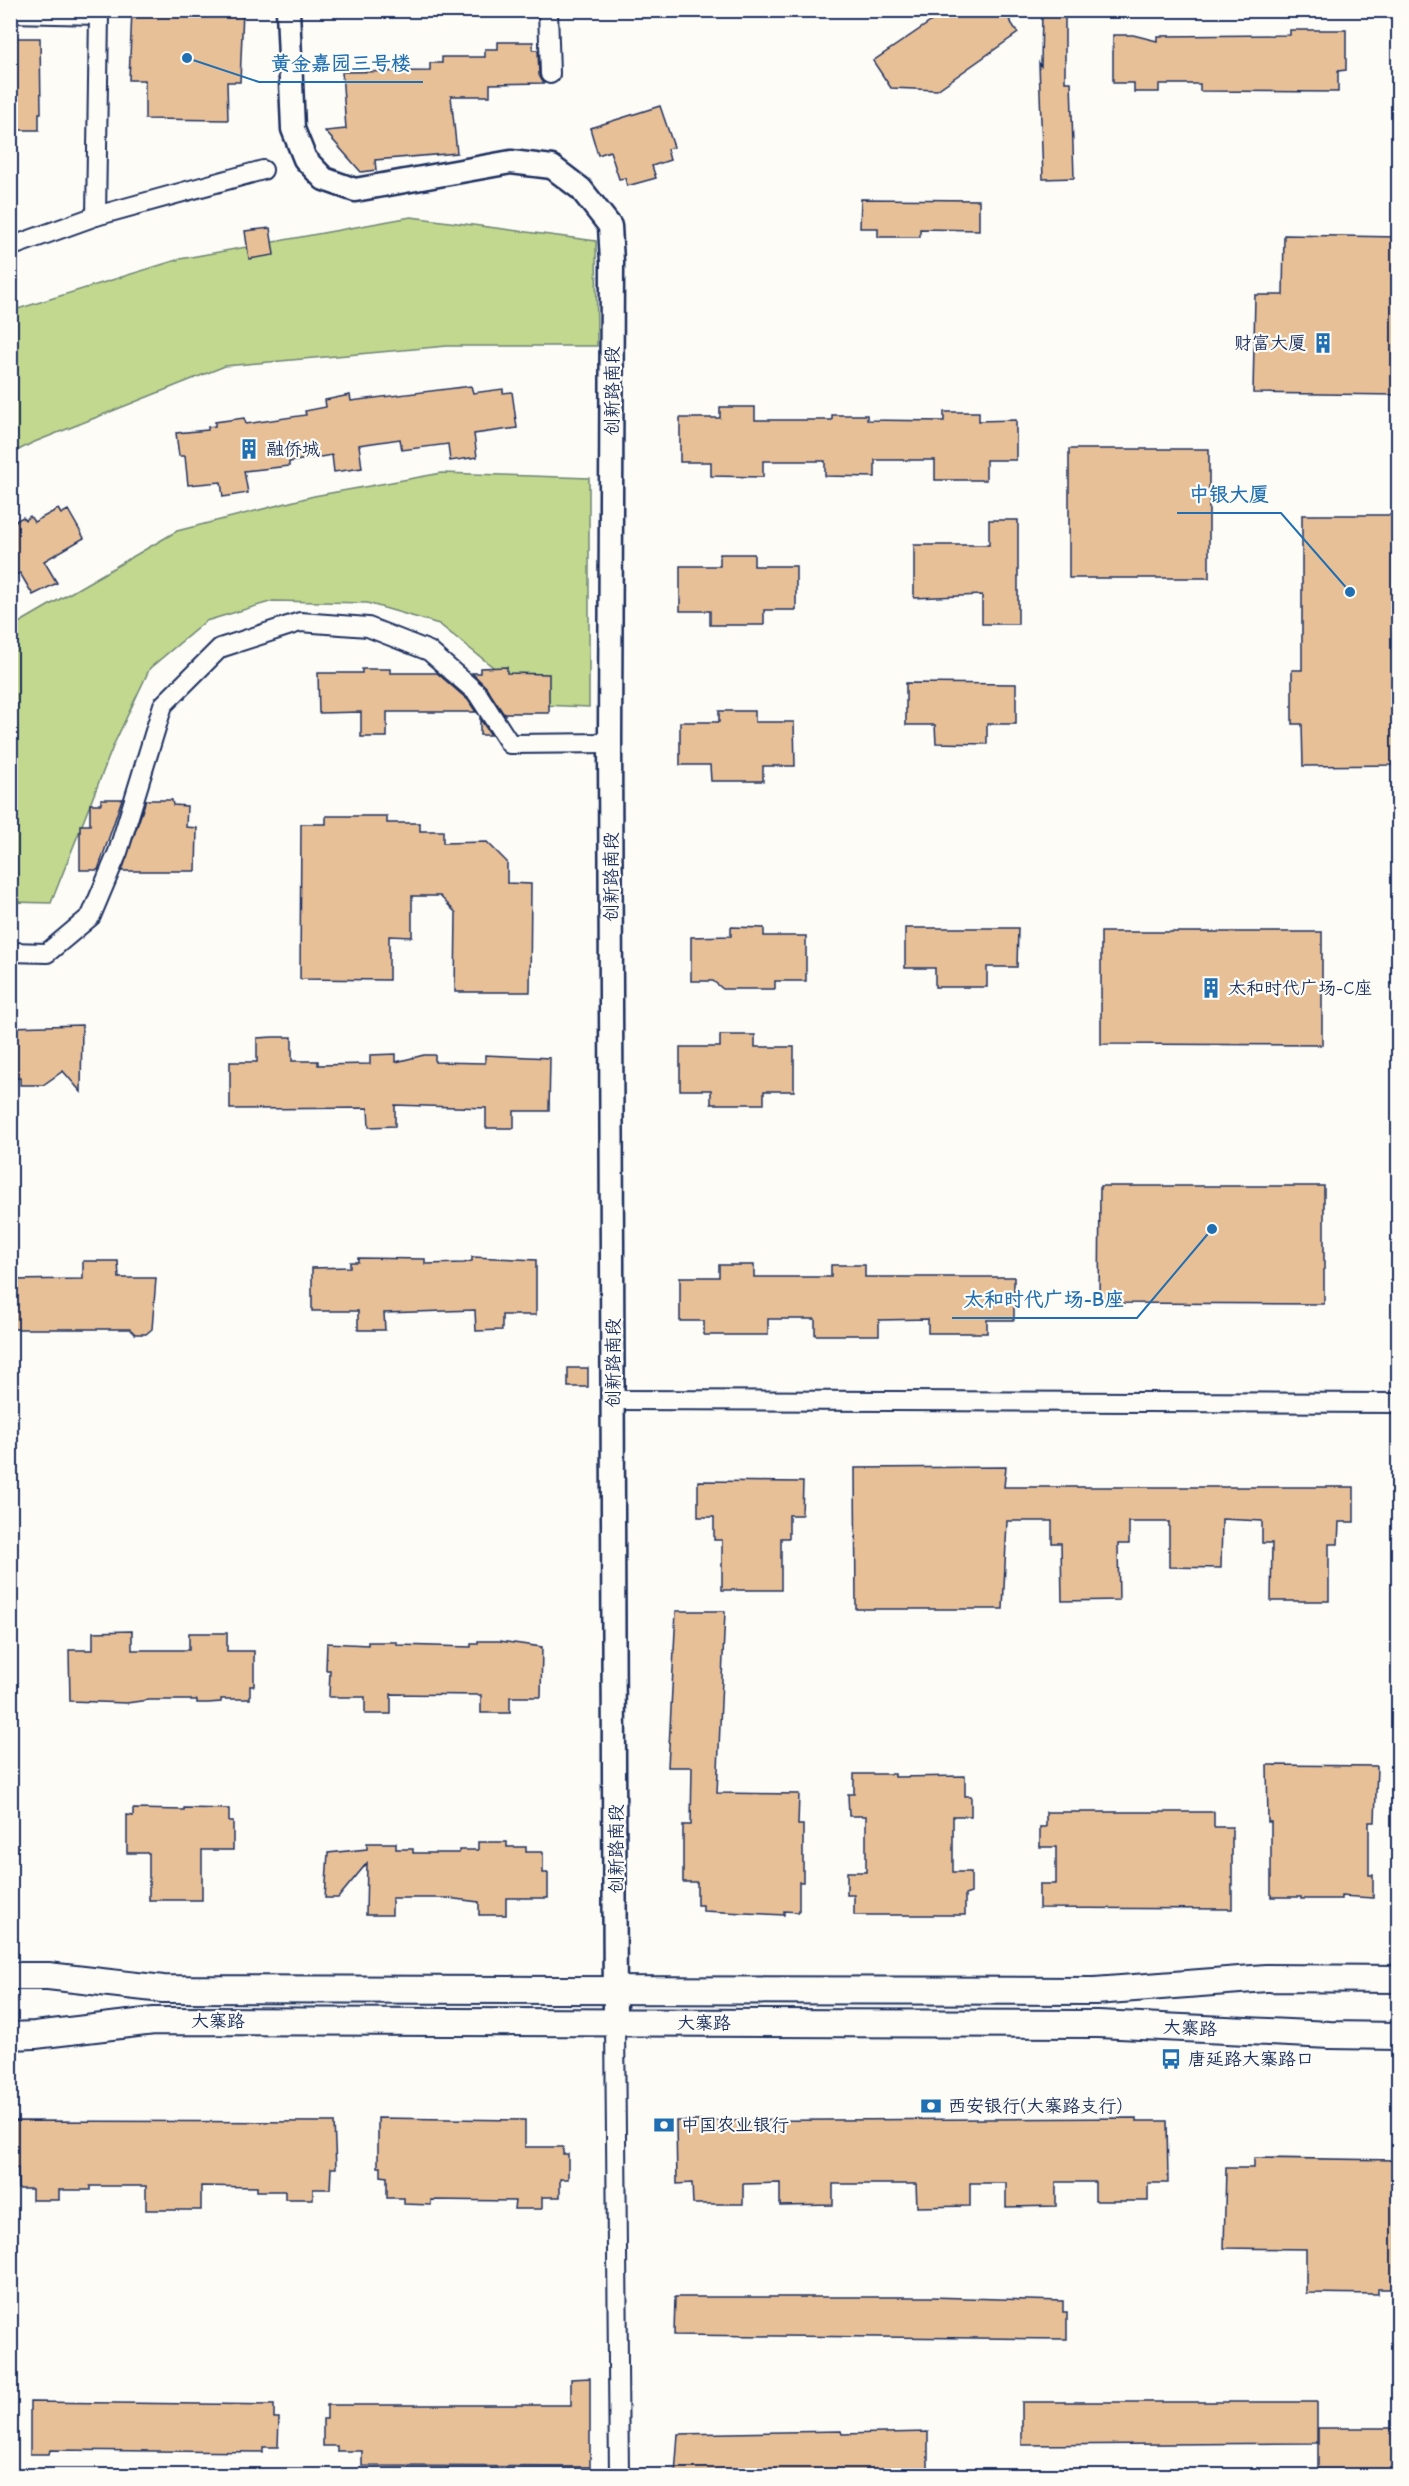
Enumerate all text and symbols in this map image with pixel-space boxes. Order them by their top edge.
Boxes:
callout: 黄金嘉园三号楼 [259,44,423,82]
text: 黄金嘉园三号楼 [271,52,411,75]
building icon: 财富大厦 [1311,331,1335,355]
place label: 财富大厦 [1234,333,1306,354]
street label: 创新路南段 [602,346,623,436]
building icon: 融侨城 [237,437,261,461]
place label: 融侨城 [266,439,320,460]
callout: 中银大厦 [1177,475,1281,513]
text: 中银大厦 [1189,483,1269,506]
street label: 创新路南段 [601,832,622,922]
building icon: 太和时代广场-C座 [1199,976,1223,1000]
place label: 太和时代广场-C座 [1228,978,1372,999]
callout: 太和时代广场-B座 [952,1280,1137,1318]
text: 太和时代广场-B座 [964,1288,1124,1311]
street label: 创新路南段 [603,1318,624,1408]
street label: 创新路南段 [606,1804,627,1894]
street label: 大寨路 [191,2011,245,2032]
street label: 大寨路 [677,2013,731,2034]
street label: 大寨路 [1162,2017,1217,2040]
bus stop icon: 唐延路大寨路口 [1159,2047,1183,2071]
place label: 唐延路大寨路口 [1188,2049,1314,2070]
bank icon: 西安银行(大寨路支行) [919,2094,943,2118]
place label: 西安银行(大寨路支行) [948,2096,1122,2117]
bank icon: 中国农业银行 [652,2113,676,2137]
place label: 中国农业银行 [681,2115,789,2136]

